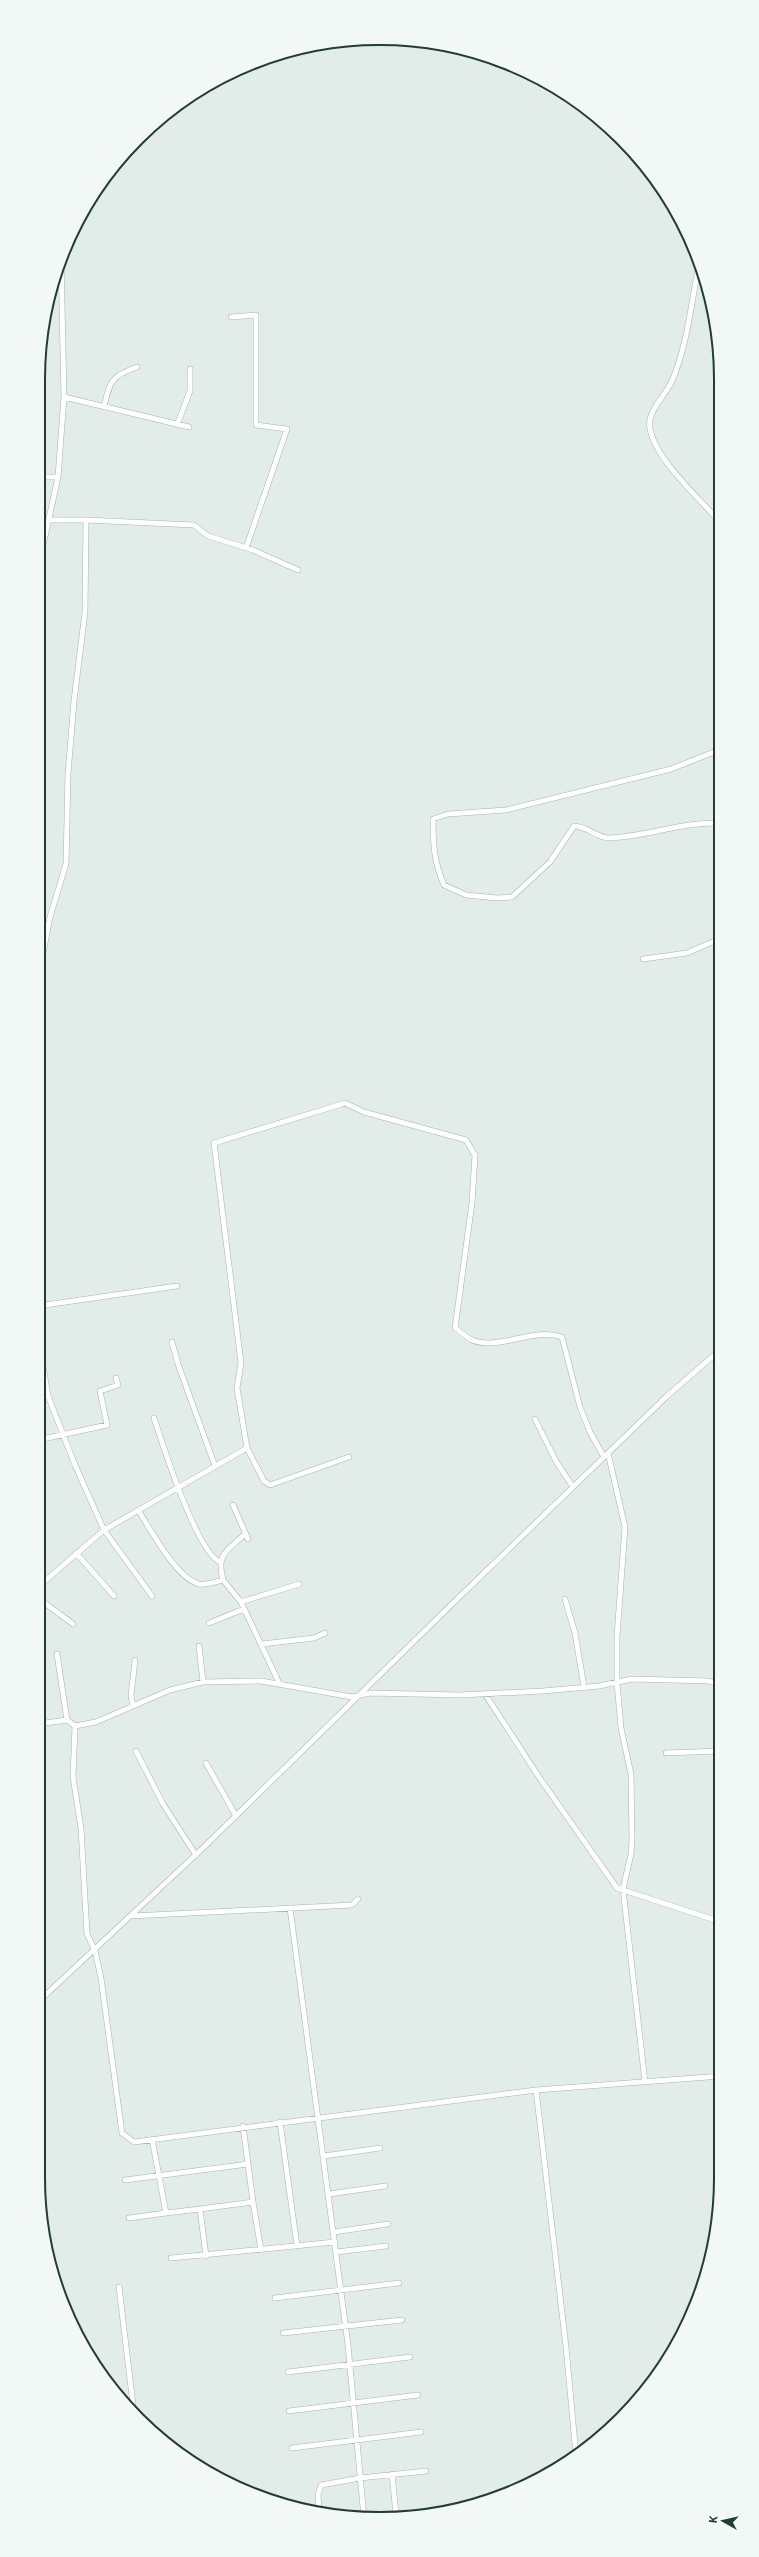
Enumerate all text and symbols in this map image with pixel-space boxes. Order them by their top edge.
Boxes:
north arrow [703,2501,743,2541]
text: K [705,2514,721,2524]

